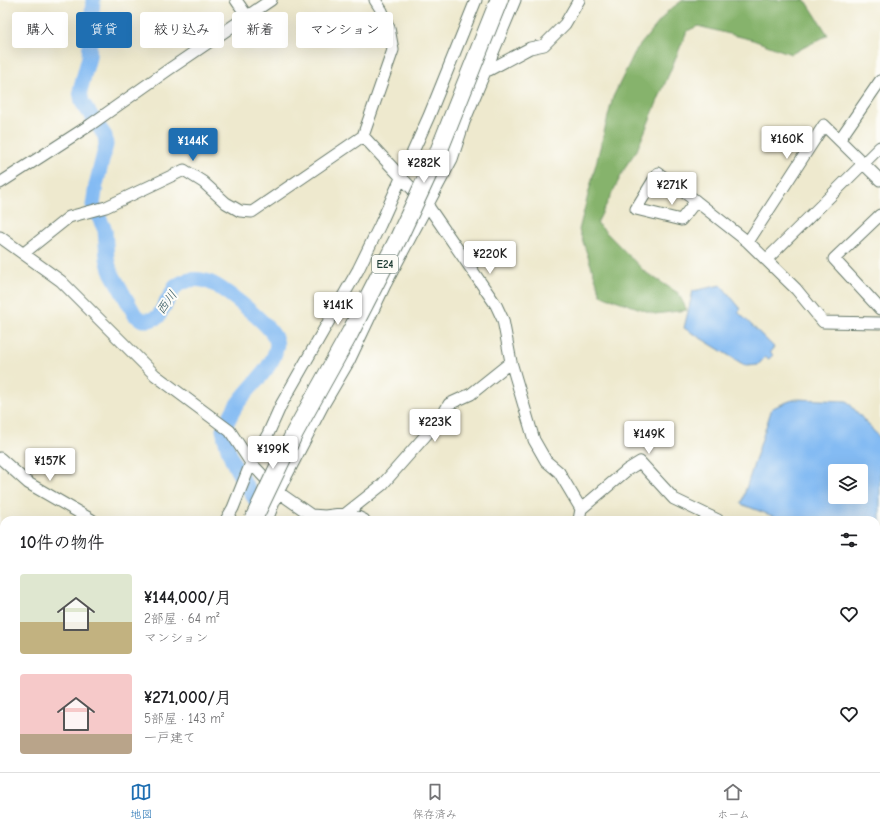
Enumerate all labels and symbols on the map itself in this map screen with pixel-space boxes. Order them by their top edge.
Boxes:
pin: ¥160K [759,126,815,160]
pin: ¥144K [165,128,221,162]
pin: ¥282K [396,150,452,184]
pin: ¥271K [644,172,700,206]
pin: ¥220K [462,241,518,275]
road number: E24 [372,255,398,273]
water label: 西川 [153,287,180,317]
pin: ¥141K [310,292,366,326]
pin: ¥223K [407,409,463,443]
pin: ¥149K [621,421,677,455]
pin: ¥199K [245,436,301,470]
pin: ¥157K [22,448,78,482]

